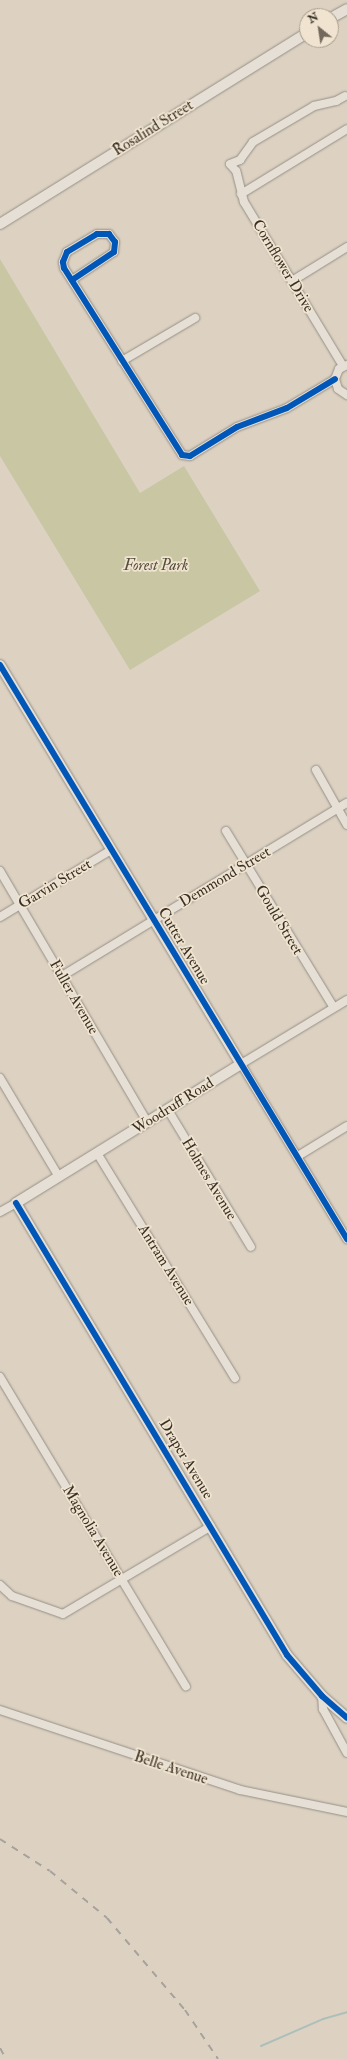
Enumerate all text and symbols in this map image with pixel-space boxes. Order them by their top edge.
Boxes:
north arrow [299,8,339,48]
text: N [306,10,321,26]
street label: Rosalind Street [110,96,196,160]
street label: Cornflower Drive [248,216,318,316]
park label: Forest Park [124,557,188,575]
street label: Demmond Street [176,843,274,911]
street label: Garvin Street [15,855,95,913]
street label: Gould Street [251,882,307,958]
street label: Cutter Avenue [154,904,214,988]
street label: Fuller Avenue [45,957,103,1037]
street label: Woodruff Road [129,1074,217,1138]
street label: Holmes Avenue [177,1135,241,1223]
street label: Antram Avenue [134,1221,198,1309]
street label: Draper Avenue [155,1416,217,1502]
street label: Magnolia Avenue [59,1482,127,1580]
street label: Belle Avenue [132,1748,210,1788]

